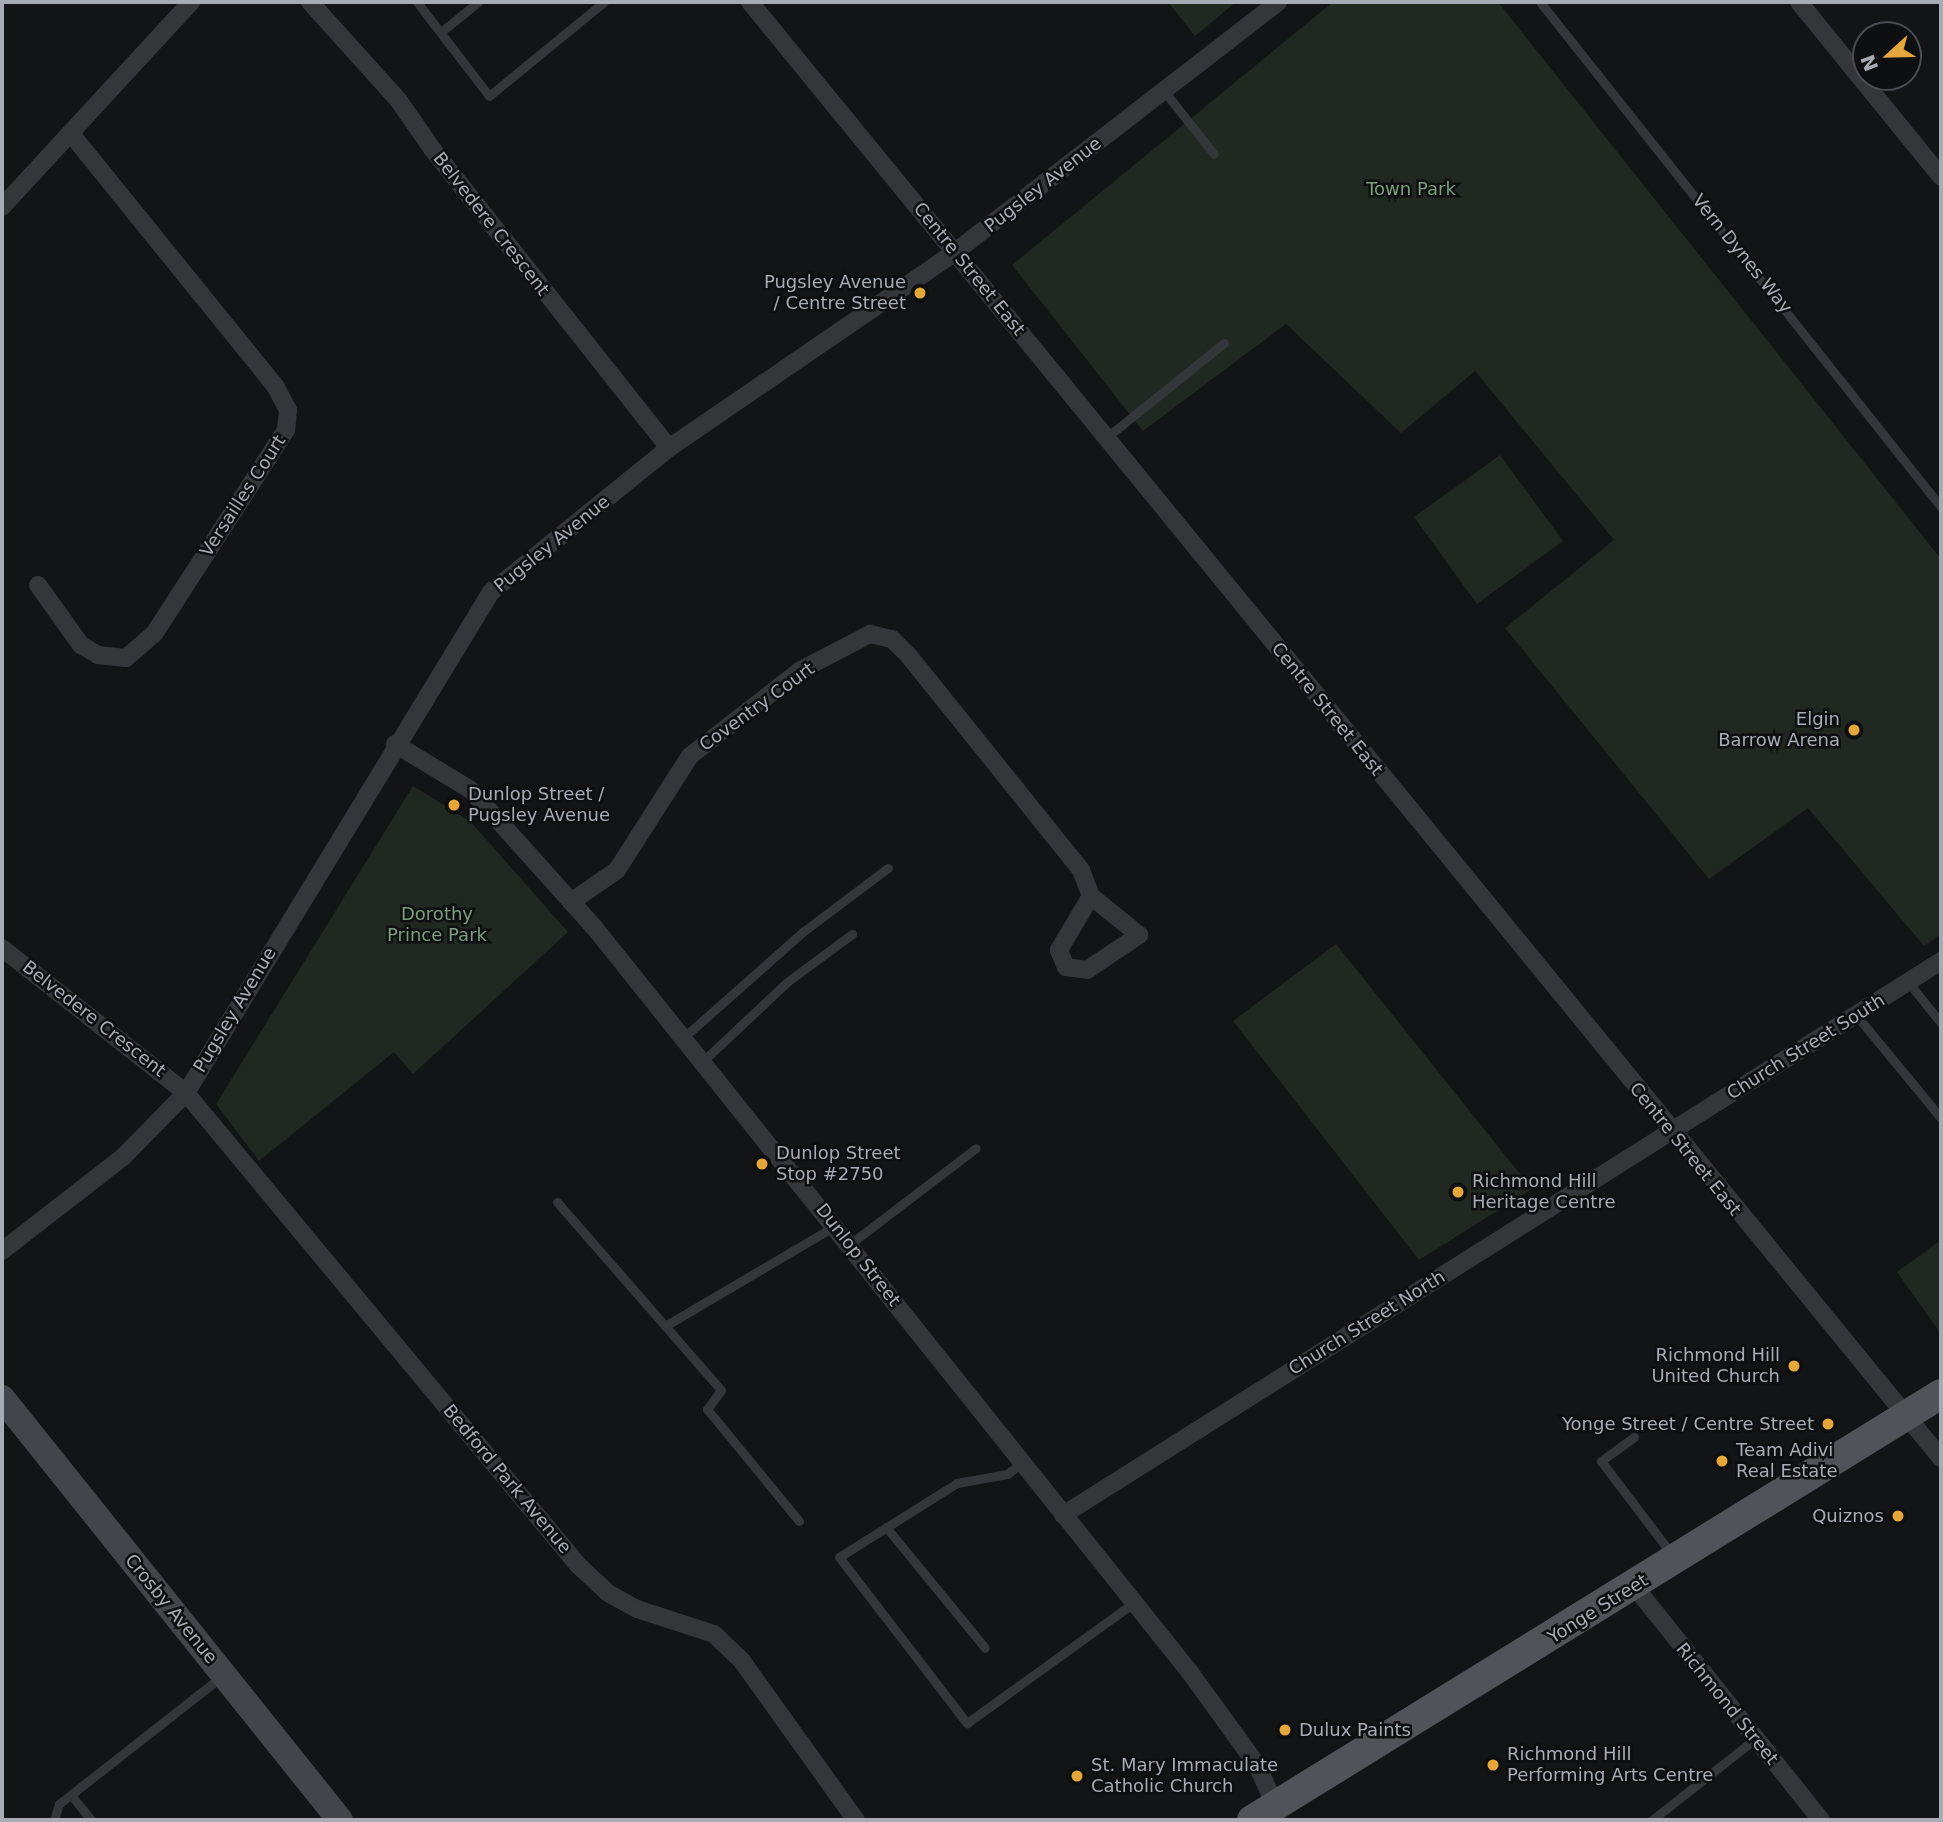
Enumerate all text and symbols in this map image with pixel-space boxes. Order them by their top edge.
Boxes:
north arrow [1852,21,1922,91]
text: N [1856,52,1883,75]
street label: Pugsley Avenue [980,133,1106,237]
street label: Belvedere Crescent [428,148,554,300]
park label: Town Park [1366,178,1456,200]
street label: Vern Dynes Way [1687,190,1797,318]
street label: Centre Street East [909,198,1029,340]
place label: Pugsley Avenue / Centre Street [764,272,906,314]
marker: Pugsley Avenue / Centre Street [912,285,928,301]
street label: Versailles Court [196,431,290,561]
street label: Pugsley Avenue [490,491,614,597]
street label: Centre Street East [1267,638,1387,780]
street label: Coventry Court [695,658,819,756]
place label: Elgin Barrow Arena [1718,709,1840,752]
marker: Elgin Barrow Arena [1846,722,1862,738]
place label: Dunlop Street / Pugsley Avenue [468,784,610,826]
marker: Dunlop Street / Pugsley Avenue [446,797,462,813]
park label: Dorothy Prince Park [387,904,487,946]
street label: Pugsley Avenue [189,944,281,1076]
street label: Belvedere Crescent [18,956,170,1082]
street label: Church Street South [1723,990,1889,1104]
street label: Centre Street East [1625,1078,1745,1220]
place label: Dunlop Street Stop #2750 [776,1143,901,1186]
marker: Dunlop Street Stop #2750 [754,1156,770,1172]
place label: Richmond Hill Heritage Centre [1472,1171,1616,1214]
marker: Richmond Hill Heritage Centre [1450,1184,1466,1200]
street label: Dunlop Street [811,1199,905,1311]
street label: Church Street North [1285,1266,1449,1380]
place label: Richmond Hill United Church [1651,1345,1780,1388]
marker: Richmond Hill United Church [1786,1358,1802,1374]
street label: Bedford Park Avenue [438,1400,576,1558]
place label: Yonge Street / Centre Street [1562,1413,1814,1435]
marker: Yonge Street / Centre Street [1820,1416,1836,1432]
place label: Team Adivi Real Estate [1736,1440,1837,1482]
marker: Team Adivi Real Estate [1714,1453,1730,1469]
place label: Quiznos [1812,1505,1884,1527]
marker: Quiznos [1890,1508,1906,1524]
street label: Crosby Avenue [120,1550,222,1668]
street label: Yonge Street [1544,1570,1652,1648]
street label: Richmond Street [1671,1639,1783,1769]
place label: Dulux Paints [1299,1719,1411,1741]
marker: Dulux Paints [1277,1722,1293,1738]
place label: Richmond Hill Performing Arts Centre [1507,1744,1713,1786]
place label: St. Mary Immaculate Catholic Church [1091,1755,1278,1798]
marker: Richmond Hill Performing Arts Centre [1485,1757,1501,1773]
marker: St. Mary Immaculate Catholic Church [1069,1768,1085,1784]

